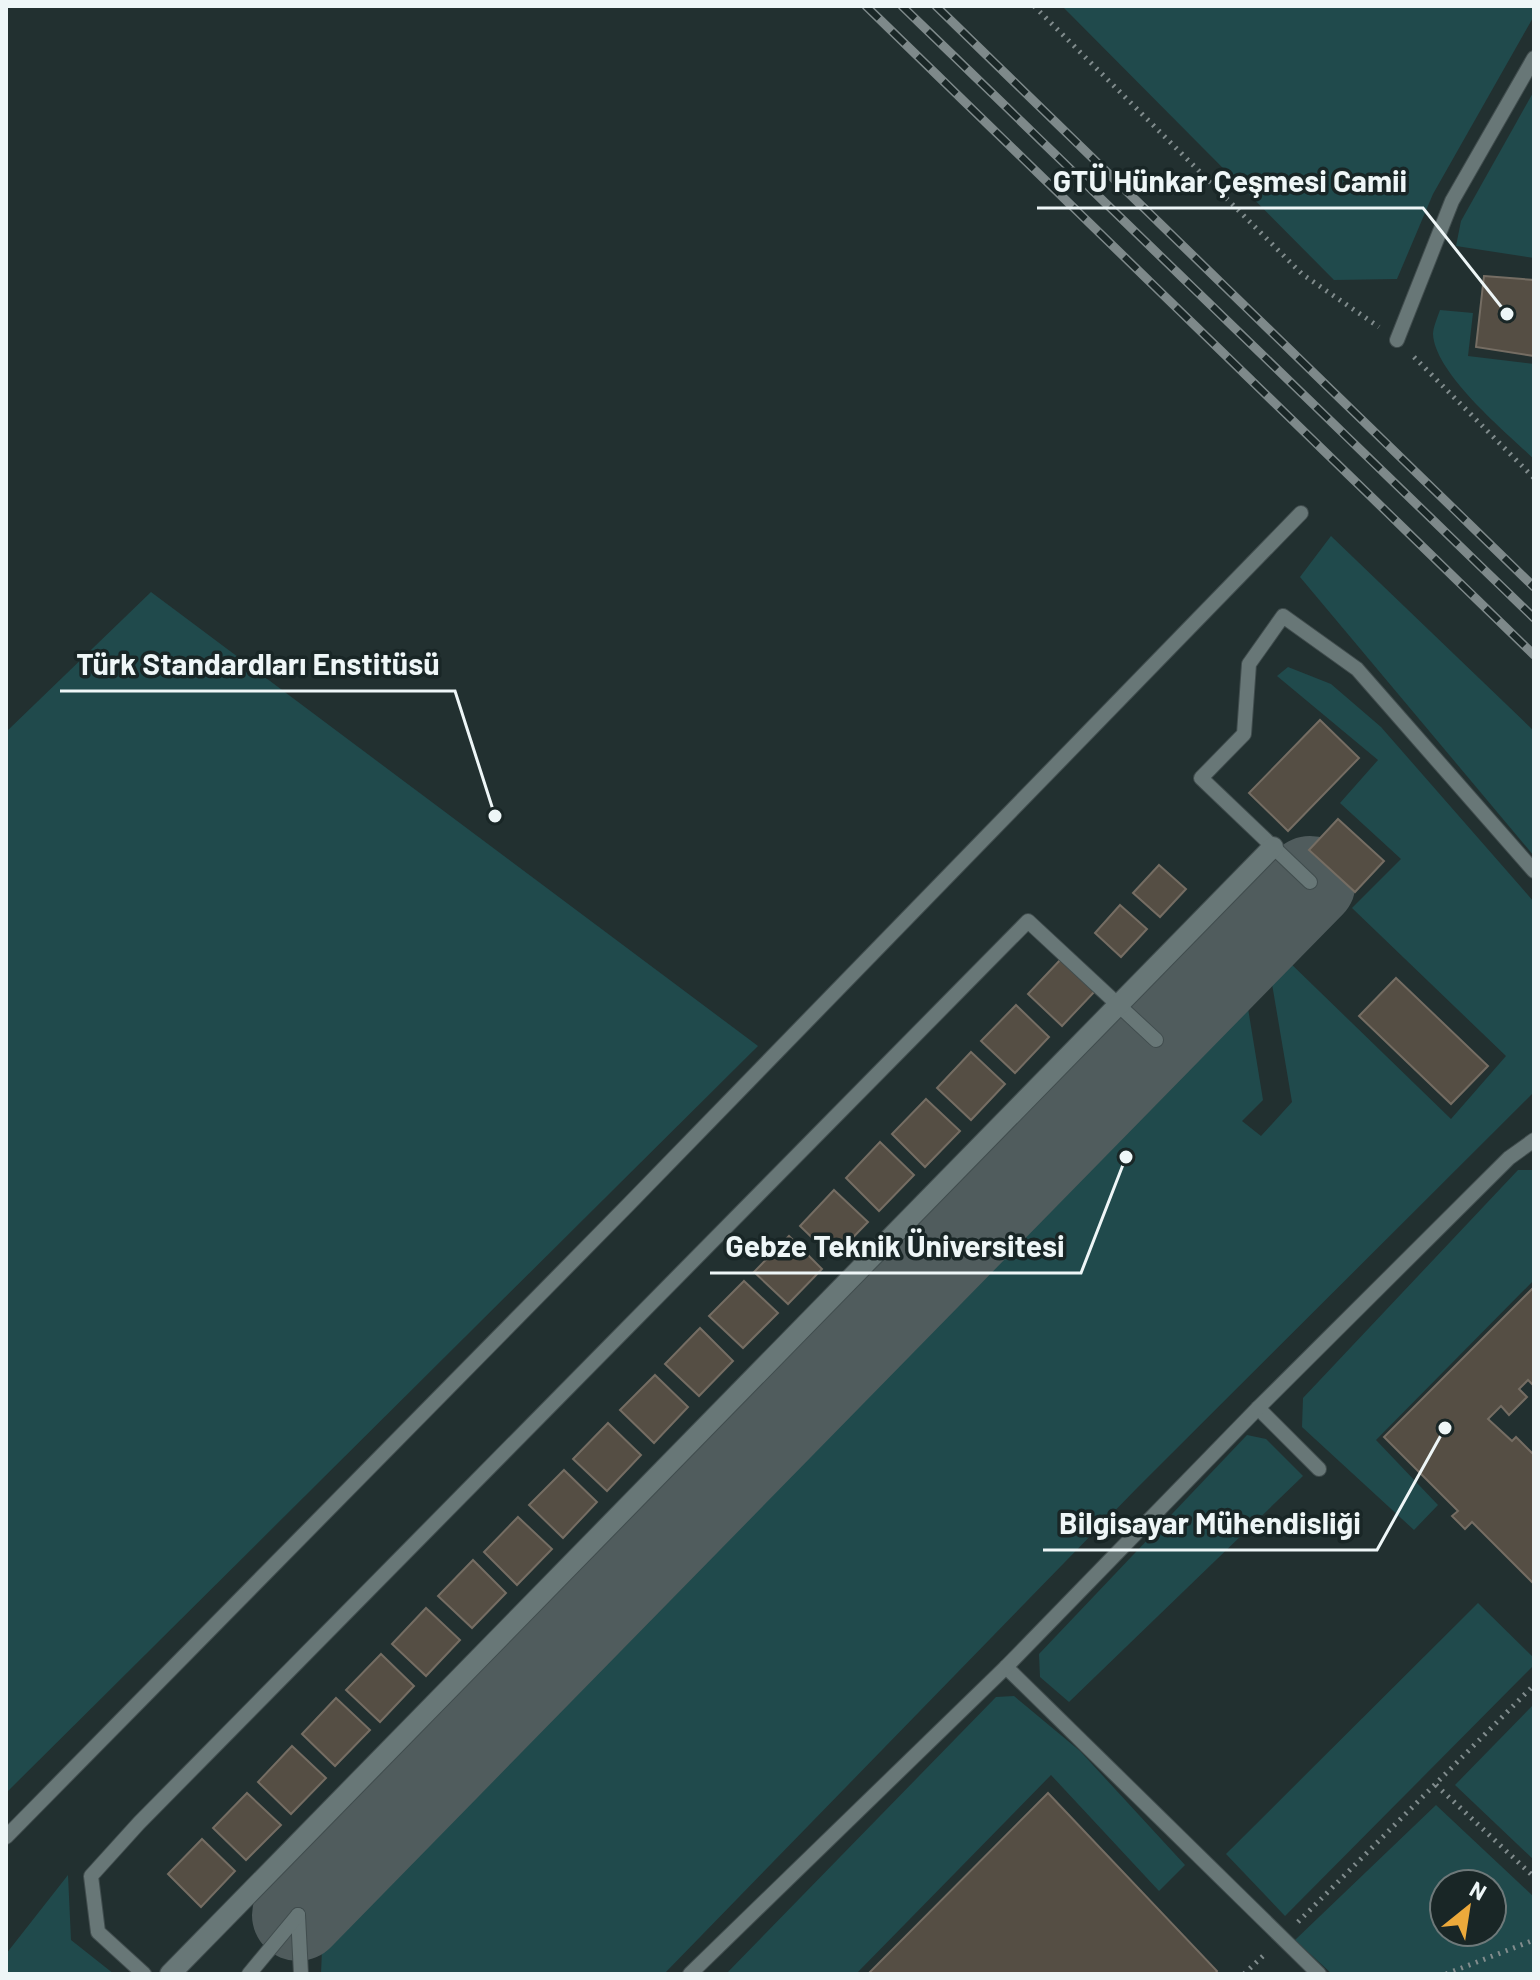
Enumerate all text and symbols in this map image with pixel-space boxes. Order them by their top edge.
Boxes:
callout: GTÜ Hünkar Çeşmesi Camii [1037,154,1423,208]
text: GTÜ Hünkar Çeşmesi Camii [1053,162,1407,198]
callout: Türk Standardları Enstitüsü [60,637,455,691]
text: Türk Standardları Enstitüsü [76,645,440,681]
callout: Gebze Teknik Üniversitesi [710,1219,1081,1273]
text: Gebze Teknik Üniversitesi [725,1227,1065,1263]
callout: Bilgisayar Mühendisliği [1043,1496,1377,1550]
text: Bilgisayar Mühendisliği [1059,1504,1361,1540]
north arrow [1428,1868,1508,1948]
text: N [1466,1875,1491,1905]

